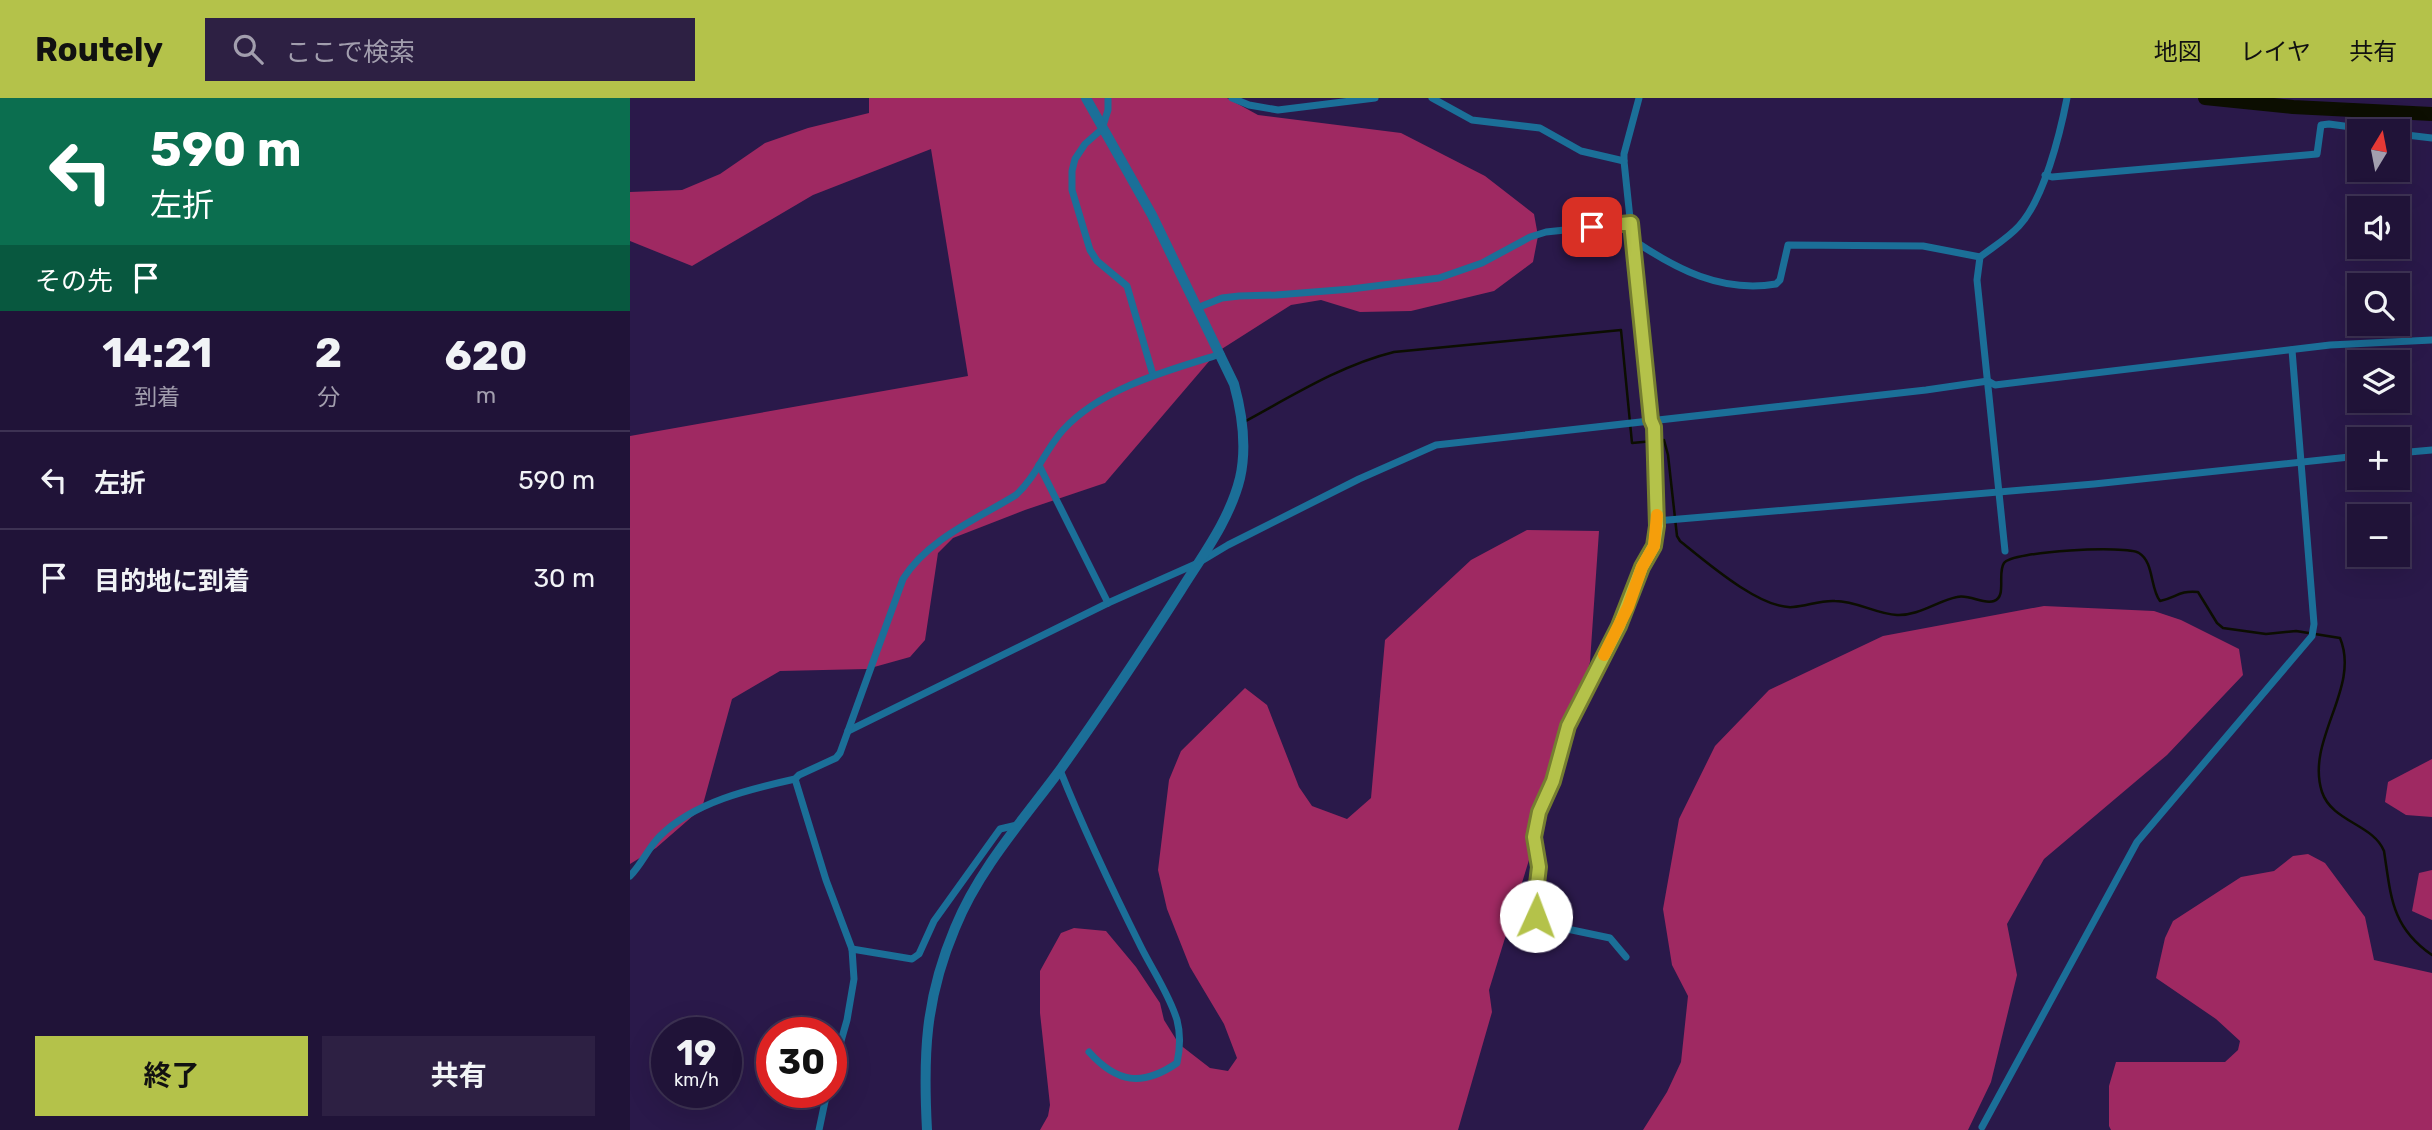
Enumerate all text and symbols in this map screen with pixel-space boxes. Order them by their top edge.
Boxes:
search box [205,18,695,81]
text: Routely [35,30,163,69]
icon: search [229,30,267,68]
text: ここで検索 [285,37,415,68]
text: 地図 [2154,38,2202,66]
text: レイヤ [2240,38,2311,66]
text: 共有 [2349,38,2397,66]
north arrow [2347,119,2410,182]
map controls [2347,119,2410,567]
text: 590 m [150,120,302,178]
icon: left [35,126,126,217]
text: 左折 [150,186,214,224]
button: sound [2347,196,2410,259]
pin [1562,197,1622,257]
icon: arrive [1573,208,1611,246]
icon: arrive [127,259,165,297]
text: その先 [35,266,113,297]
button: search [2347,273,2410,336]
text: 14:21 [102,328,212,378]
text: 2 [315,328,342,378]
text: 620 [444,331,528,381]
button: layers [2347,350,2410,413]
text: m [476,381,496,409]
text: 到着 [134,383,180,411]
text: 分 [317,383,340,411]
button: + [2347,427,2410,490]
icon: left [35,461,73,499]
text: 590 m [518,465,595,496]
text: 左折 [94,468,146,499]
button: − [2347,504,2410,567]
icon: arrive [35,559,73,597]
text: 30 m [533,563,595,594]
text: 目的地に到着 [94,566,250,597]
position arrow [1499,879,1573,953]
speed limit sign: 30 [756,1017,847,1108]
text: 19 [677,1032,716,1074]
button: 終了 [35,1036,308,1116]
button: 共有 [322,1036,595,1116]
text: km/h [674,1069,719,1091]

